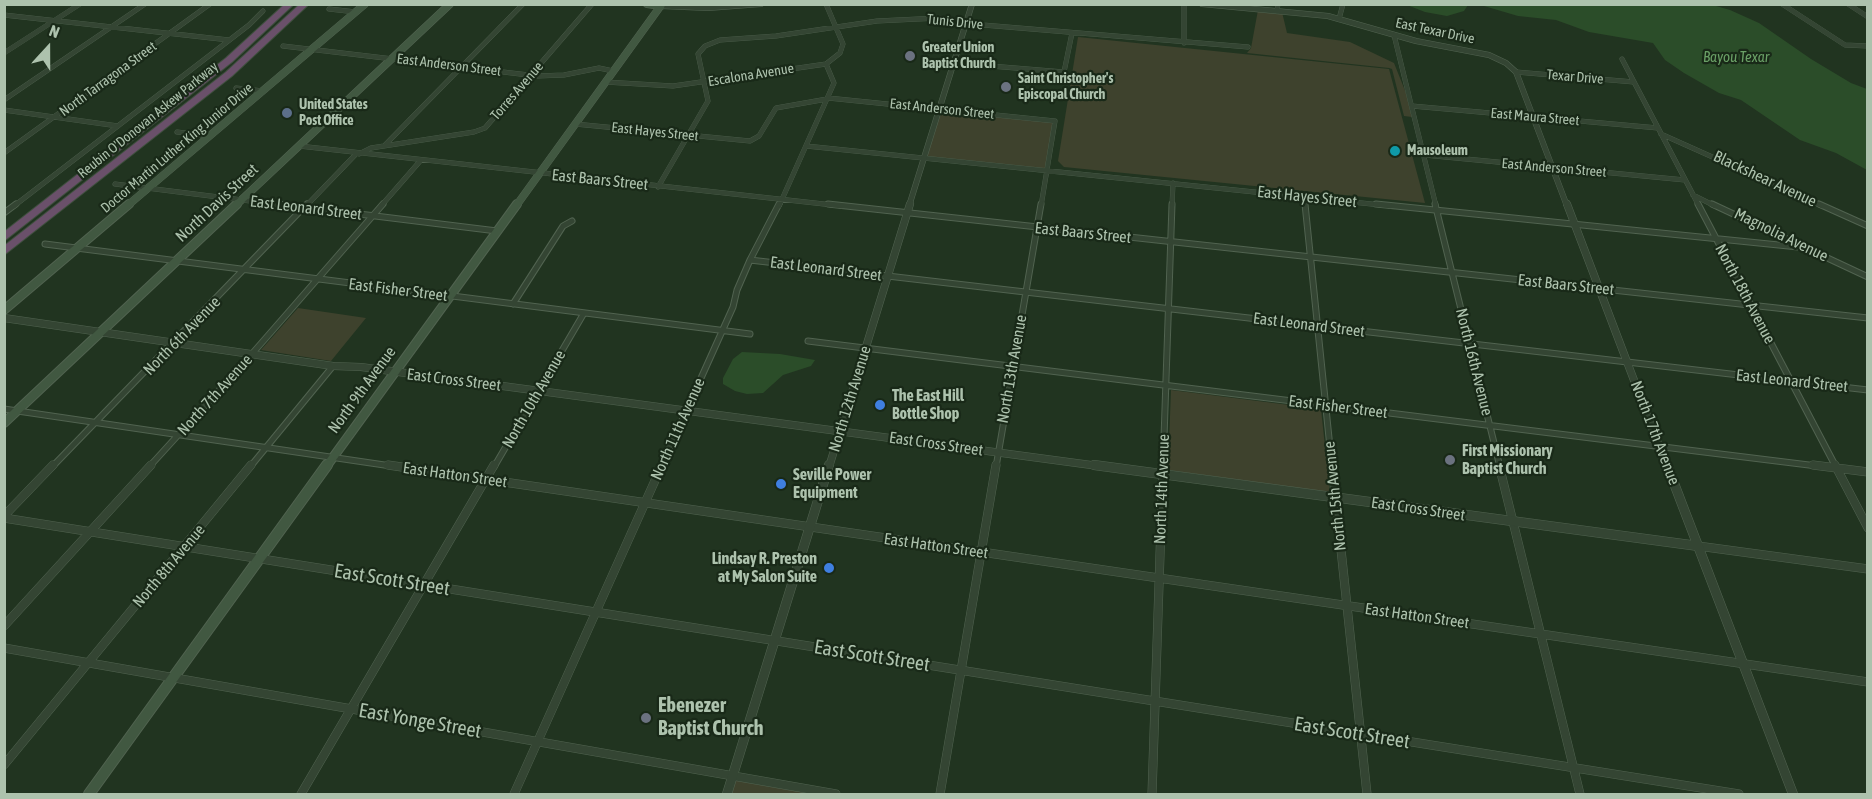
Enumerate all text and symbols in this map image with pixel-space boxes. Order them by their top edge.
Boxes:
street label: Tunis Drive [926,11,984,33]
street label: East Texar Drive [1394,14,1476,48]
north arrow [18,18,78,78]
text: N [47,21,62,41]
street label: North Tarragona Street [56,38,160,120]
place label: Greater Union Baptist Church [922,40,996,72]
water label: Bayou Texar [1703,48,1769,66]
marker: Greater Union Baptist Church [903,49,917,63]
street label: East Anderson Street [396,50,502,80]
street label: Reubin O'Donovan Askew Parkway [74,58,222,182]
street label: Torres Avenue [487,58,547,124]
street label: Escalona Avenue [707,60,795,90]
street label: Texar Drive [1546,66,1604,88]
place label: Saint Christopher's Episcopal Church [1018,71,1113,104]
street label: Doctor Martin Luther King Junior Drive [98,79,256,217]
marker: Saint Christopher's Episcopal Church [999,80,1013,94]
street label: East Anderson Street [889,95,995,123]
place label: United States Post Office [299,97,368,130]
street label: East Maura Street [1490,105,1580,129]
marker: United States Post Office [280,106,294,120]
street label: East Hayes Street [611,119,699,145]
place label: Mausoleum [1407,143,1468,159]
marker: Mausoleum [1388,144,1402,158]
street label: Blackshear Avenue [1710,147,1820,211]
street label: East Anderson Street [1501,155,1607,181]
street label: North Davis Street [172,160,262,246]
street label: East Baars Street [551,165,649,195]
street label: East Hayes Street [1256,182,1358,212]
street label: East Leonard Street [249,192,363,224]
street label: Magnolia Avenue [1731,204,1831,266]
street label: East Baars Street [1034,218,1132,248]
street label: North 18th Avenue [1711,241,1779,347]
street label: East Leonard Street [769,253,883,285]
street label: East Baars Street [1517,270,1615,300]
street label: East Fisher Street [347,274,449,306]
street label: North 6th Avenue [140,292,224,380]
street label: North 16th Avenue [1451,306,1497,418]
street label: East Leonard Street [1252,309,1366,341]
street label: North 13th Avenue [993,313,1031,425]
street label: North 9th Avenue [324,343,400,437]
street label: North 12th Avenue [825,344,875,454]
street label: North 10th Avenue [498,347,570,451]
street label: North 7th Avenue [174,351,256,439]
street label: East Cross Street [406,365,502,395]
street label: East Leonard Street [1735,366,1849,396]
street label: North 11th Avenue [647,375,709,483]
street label: North 17th Avenue [1626,378,1684,488]
place label: The East Hill Bottle Shop [892,386,964,424]
street label: East Fisher Street [1287,391,1389,423]
marker: The East Hill Bottle Shop [873,398,887,412]
street label: East Cross Street [888,428,984,460]
street label: North 14th Avenue [1150,434,1174,544]
street label: North 15th Avenue [1320,440,1350,552]
place label: First Missionary Baptist Church [1462,441,1553,479]
marker: First Missionary Baptist Church [1443,453,1457,467]
street label: East Hatton Street [402,458,508,492]
place label: Seville Power Equipment [793,465,871,503]
marker: Seville Power Equipment [774,477,788,491]
street label: East Cross Street [1370,493,1466,525]
street label: North 8th Avenue [129,521,209,611]
street label: East Hatton Street [883,529,989,563]
place label: Lindsay R. Preston at My Salon Suite [712,549,817,587]
street label: East Scott Street [332,559,452,601]
marker: Lindsay R. Preston at My Salon Suite [822,561,836,575]
street label: East Hatton Street [1364,599,1470,633]
street label: East Scott Street [812,635,932,677]
place label: Ebenezer Baptist Church [658,694,764,741]
street label: East Yonge Street [357,698,483,744]
marker: Ebenezer Baptist Church [639,711,653,725]
street label: East Scott Street [1292,712,1412,754]

